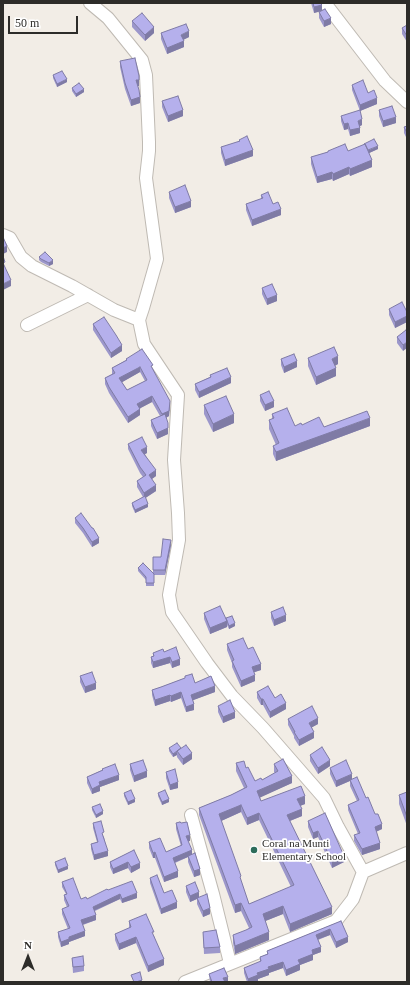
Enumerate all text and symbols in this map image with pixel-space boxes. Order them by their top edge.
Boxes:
scale bar [10,8,80,34]
text: 50 m [15,16,39,30]
place label: Coral na Munti Elementary School [262,837,346,863]
marker: Coral na Munti Elementary School [249,845,259,855]
north arrow [8,937,48,977]
text: N [24,939,32,951]

